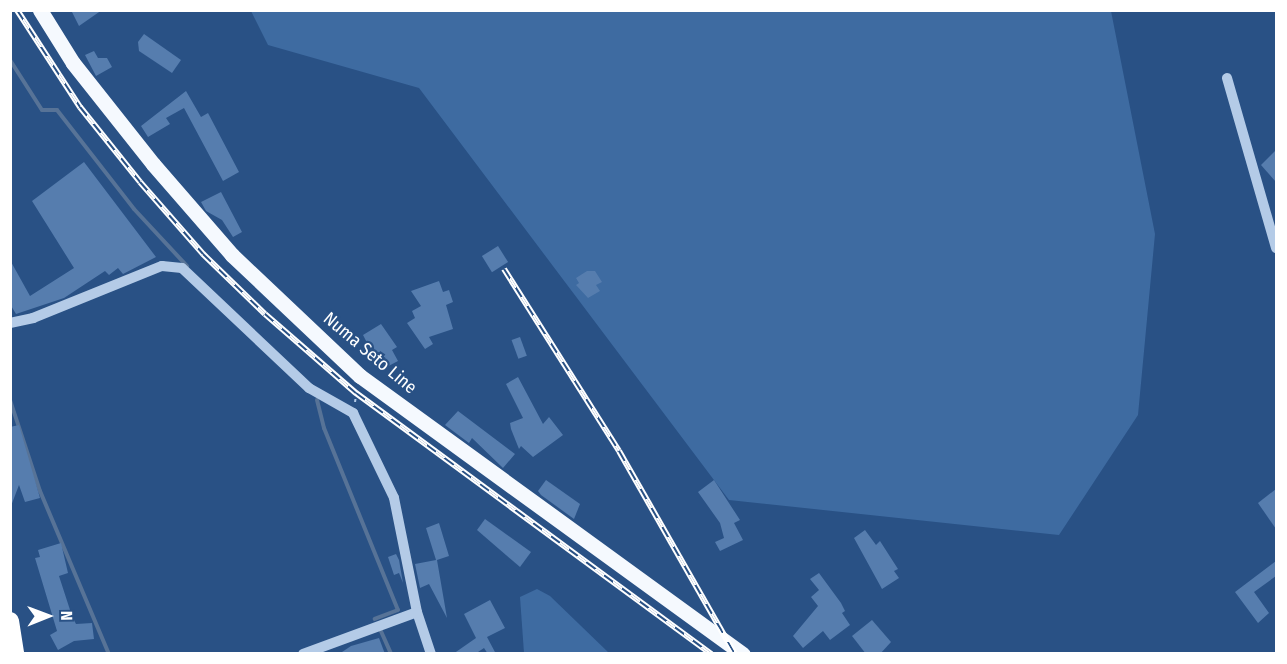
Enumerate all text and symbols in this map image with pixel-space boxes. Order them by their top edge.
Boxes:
street label: Numa Seto Line [319,308,421,398]
north arrow [18,586,78,646]
text: N [57,611,76,621]

